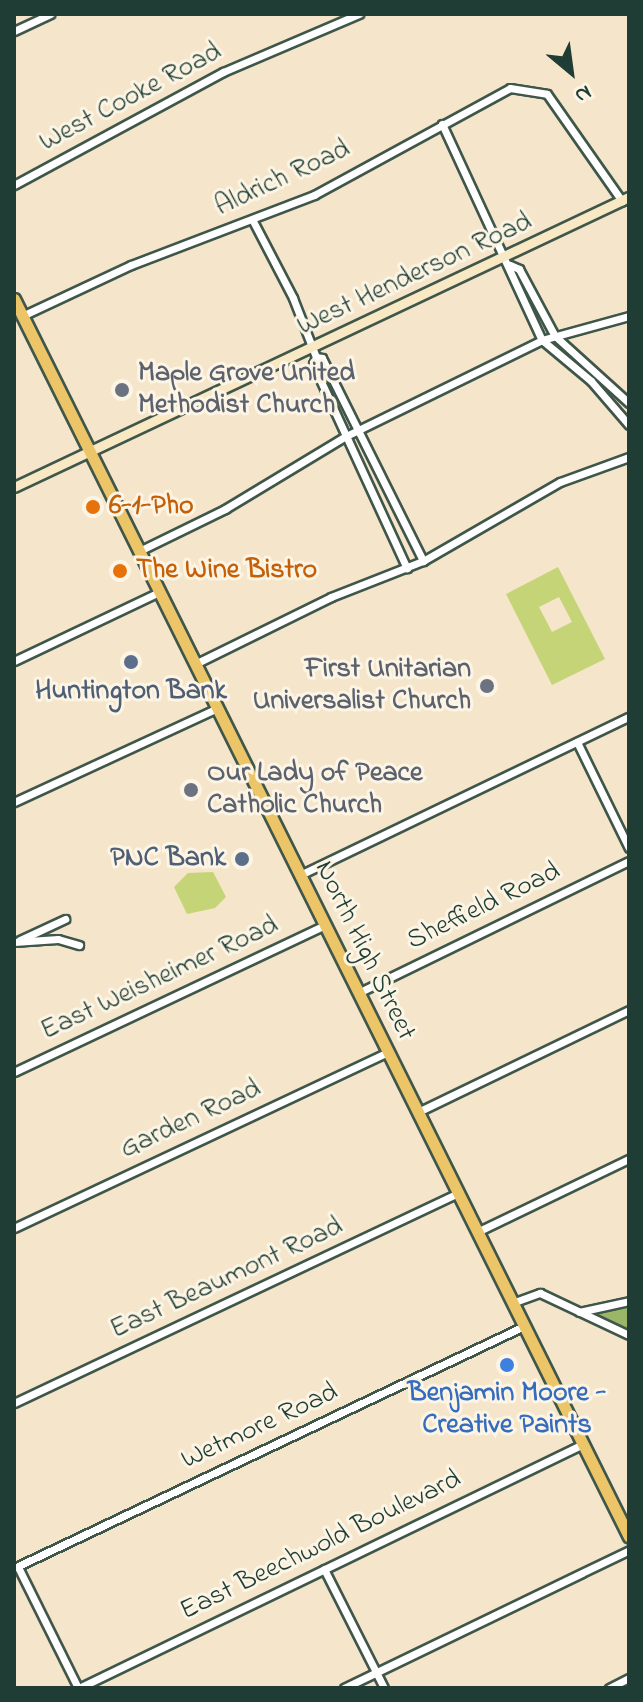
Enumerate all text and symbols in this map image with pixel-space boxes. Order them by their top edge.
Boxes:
north arrow [531,32,611,112]
street label: West Cooke Road [34,36,228,160]
text: N [568,75,597,111]
street label: Aldrich Road [210,133,356,225]
street label: West Henderson Road [292,206,538,344]
place label: Maple Grove United Methodist Church [138,357,355,423]
marker: Maple Grove United Methodist Church [113,381,131,399]
place label: 6-1-Pho [109,490,194,524]
marker: 6-1-Pho [84,498,102,516]
place label: The Wine Bistro [136,554,317,588]
marker: The Wine Bistro [111,562,129,580]
marker: Huntington Bank [122,653,140,671]
place label: First Unitarian Universalist Church [253,653,471,719]
place label: Huntington Bank [35,675,227,709]
marker: First Unitarian Universalist Church [478,677,496,695]
place label: Our Lady of Peace Catholic Church [207,757,423,823]
marker: Our Lady of Peace Catholic Church [182,781,200,799]
place label: PNC Bank [110,842,226,876]
marker: PNC Bank [233,850,251,868]
street label: Sheffield Road [402,855,566,959]
street label: North High Street [306,856,422,1046]
street label: East Weisheimer Road [36,909,284,1049]
street label: Garden Road [115,1073,267,1167]
street label: East Beaumont Road [105,1210,349,1348]
marker: Benjamin Moore - Creative Paints [498,1356,516,1374]
street label: Wetmore Road [176,1376,344,1478]
place label: Benjamin Moore - Creative Paints [408,1377,606,1443]
street label: East Beechwold Boulevard [175,1463,467,1629]

